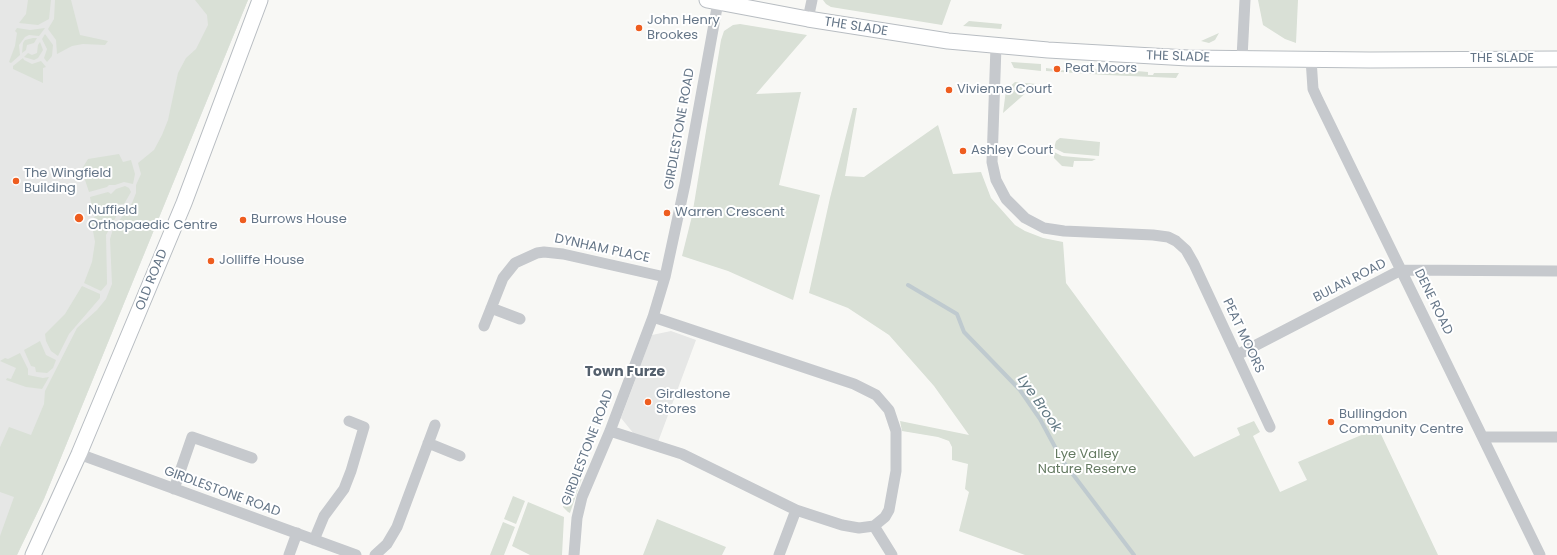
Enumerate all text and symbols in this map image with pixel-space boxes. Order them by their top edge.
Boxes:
place label: John Henry Brookes [647,13,720,44]
street label: THE SLADE [823,14,889,40]
marker: John Henry Brookes [634,23,644,33]
street label: THE SLADE [1146,48,1210,66]
street label: THE SLADE [1470,51,1534,67]
place label: Peat Moors [1065,61,1137,77]
marker: Peat Moors [1052,64,1062,74]
street label: GIRDLESTONE ROAD [662,67,698,191]
place label: Vivienne Court [957,82,1052,98]
marker: Vivienne Court [944,85,954,95]
place label: Ashley Court [971,143,1053,159]
marker: Ashley Court [958,146,968,156]
place label: The Wingfield Building [24,166,111,197]
marker: The Wingfield Building [11,176,21,186]
place label: Nuffield Orthopaedic Centre [88,203,217,234]
place label: Warren Crescent [675,205,785,221]
marker: Warren Crescent [662,208,672,218]
marker: Nuffield Orthopaedic Centre [73,212,85,224]
place label: Burrows House [251,212,347,228]
marker: Burrows House [238,215,248,225]
street label: DYNHAM PLACE [553,231,651,267]
street label: OLD ROAD [133,247,171,313]
place label: Jolliffe House [219,253,304,269]
marker: Jolliffe House [206,256,216,266]
street label: BULAN ROAD [1311,256,1389,306]
street label: DENE ROAD [1410,267,1456,337]
street label: PEAT MOORS [1219,296,1267,376]
district label: Town Furze [585,364,665,380]
water label: Lye Brook [1013,372,1065,436]
place label: Girdlestone Stores [656,387,730,418]
street label: GIRDLESTONE ROAD [559,388,617,508]
marker: Girdlestone Stores [643,397,653,407]
place label: Bullingdon Community Centre [1339,407,1464,438]
marker: Bullingdon Community Centre [1326,417,1336,427]
park label: Lye Valley Nature Reserve [1038,447,1136,478]
street label: GIRDLESTONE ROAD [162,464,282,520]

